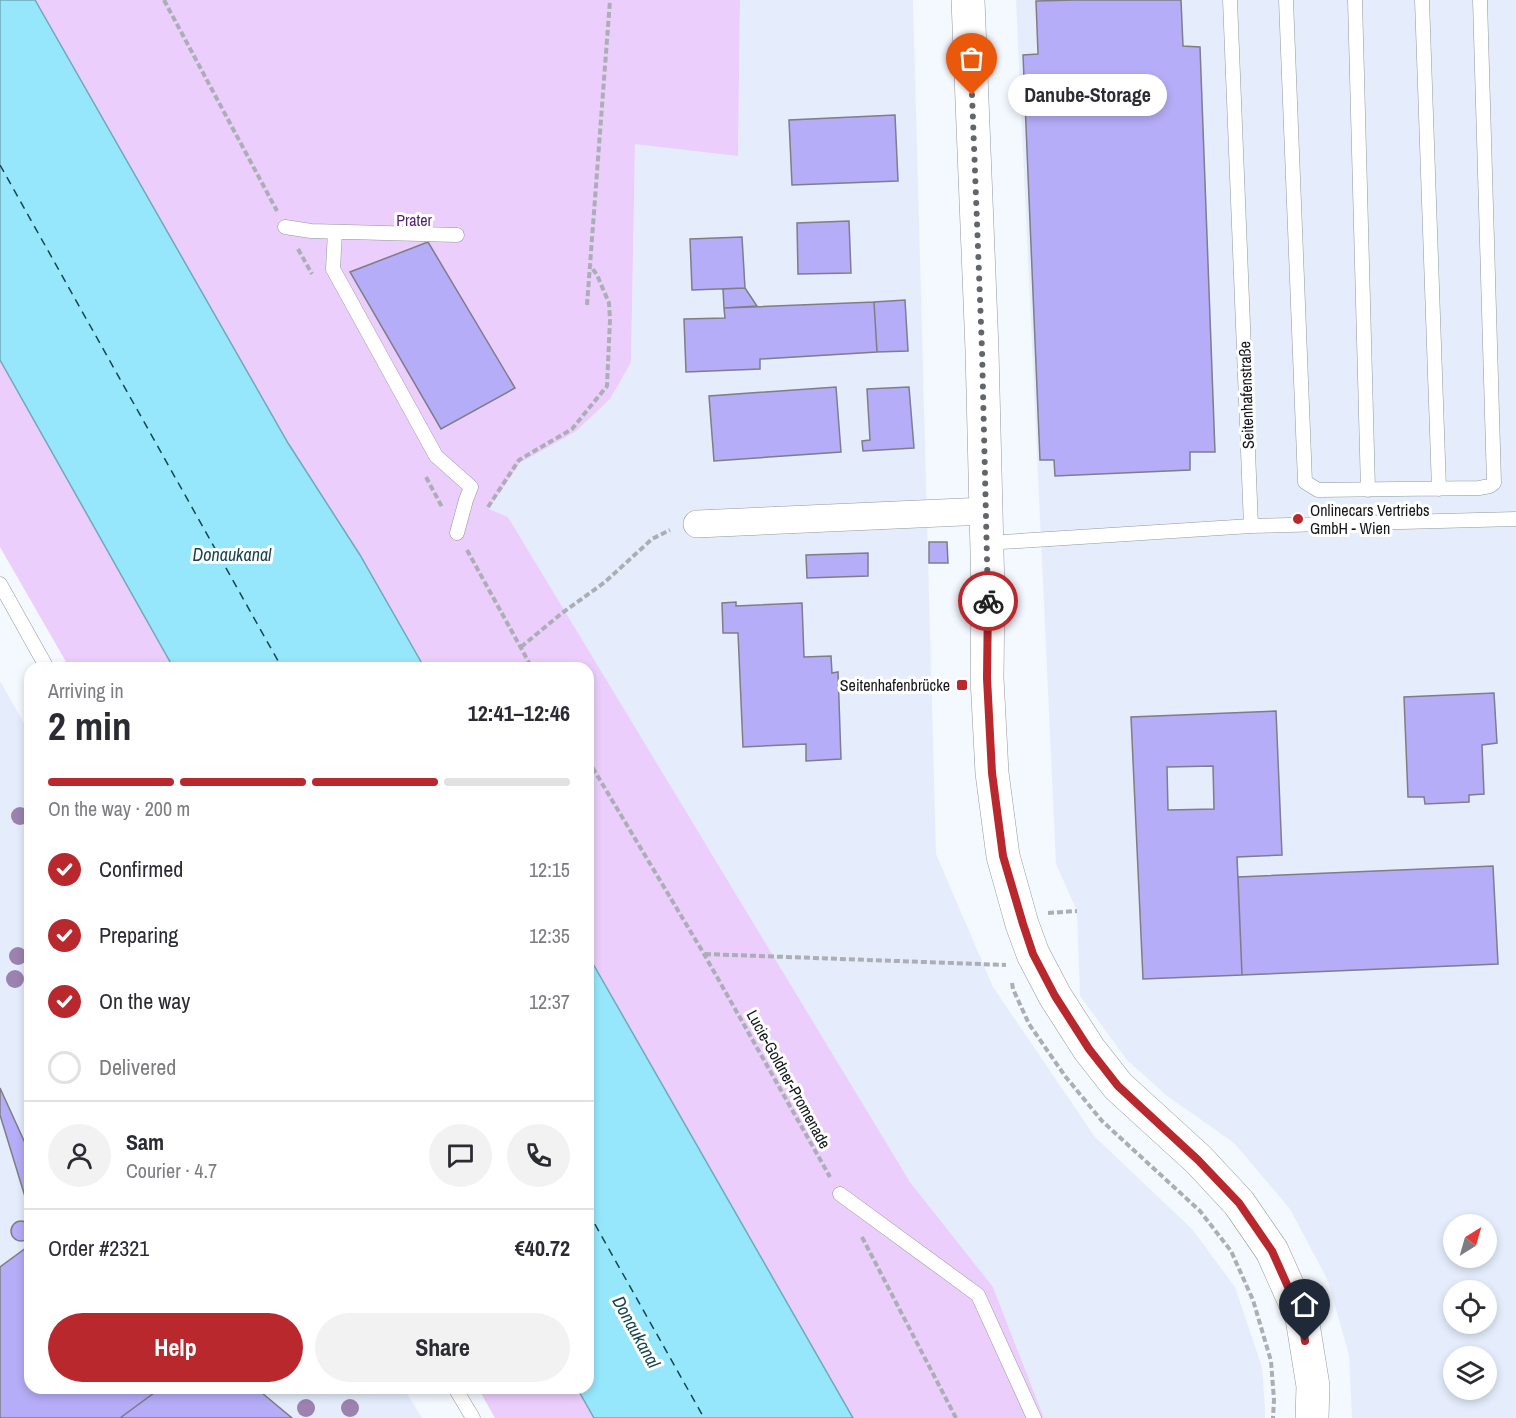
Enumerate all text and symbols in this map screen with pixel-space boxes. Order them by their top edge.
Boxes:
pin [946,33,997,95]
icon: bag [955,42,988,75]
callout: Danube-Storage [1008,74,1167,116]
text: Danube-Storage [1024,81,1151,108]
park label: Prater [396,209,432,231]
street label: Seitenhafenstraße [1233,341,1259,449]
place label: Onlinecars Vertriebs GmbH - Wien [1310,499,1430,539]
marker: Onlinecars Vertriebs GmbH - Wien [1291,512,1305,526]
water label: Donaukanal [193,542,272,567]
courier [958,571,1018,631]
icon: bike [972,585,1005,618]
place label: Seitenhafenbrücke [840,674,950,696]
text: Arriving in [48,677,124,704]
marker: Seitenhafenbrücke [955,678,969,692]
text: 12:41–12:46 [468,698,570,728]
text: 2 min [48,700,132,752]
text: On the way · 200 m [48,795,190,822]
icon: check [48,853,81,886]
text: Confirmed [99,854,183,884]
text: 12:15 [529,856,570,883]
icon: check [48,919,81,952]
text: Preparing [99,920,178,950]
text: 12:35 [529,922,570,949]
icon: check [48,985,81,1018]
text: On the way [99,986,190,1016]
text: 12:37 [529,988,570,1015]
street label: Lucie-Goldner-Promenade [742,1006,836,1152]
text: Delivered [99,1052,176,1082]
button: person [48,1124,111,1187]
button: chat [429,1124,492,1187]
button: phone [507,1124,570,1187]
text: Sam [126,1127,164,1157]
text: Courier · 4.7 [126,1157,217,1184]
north arrow [1443,1214,1497,1268]
map controls [1443,1214,1497,1400]
text: Order #2321 [48,1233,149,1263]
text: €40.72 [515,1233,570,1263]
pin [1279,1279,1330,1341]
button: locate [1443,1280,1497,1334]
icon: home [1288,1288,1321,1321]
water label: Donaukanal [606,1291,667,1373]
button: Help [48,1313,303,1382]
button: Share [315,1313,570,1382]
button: layers [1443,1346,1497,1400]

